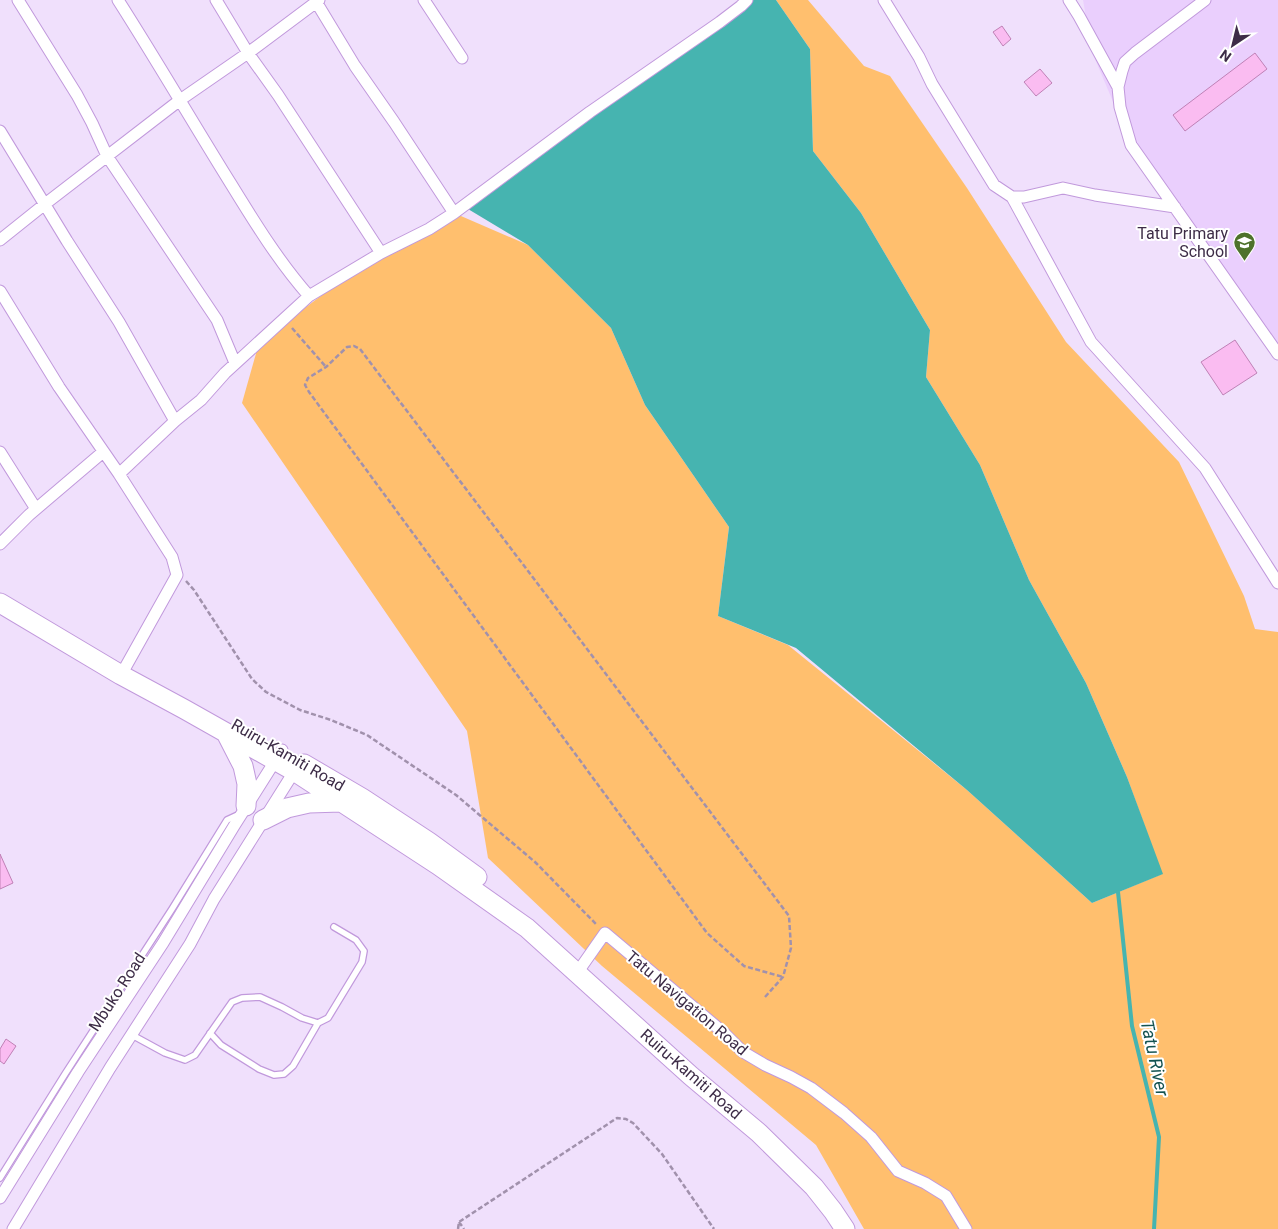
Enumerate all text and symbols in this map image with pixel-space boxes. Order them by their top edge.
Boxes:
north arrow [1208,20,1258,70]
text: N [1217,46,1234,65]
place label: Tatu Primary School [1137,224,1228,261]
school or university icon: Tatu Primary School [1232,230,1256,261]
street label: Ruiru-Kamiti Road [228,715,348,795]
street label: Tatu Navigation Road [622,947,752,1059]
street label: Mbuko Road [85,949,149,1035]
water label: Tatu River [1137,1018,1174,1099]
street label: Ruiru-Kamiti Road [637,1025,745,1123]

